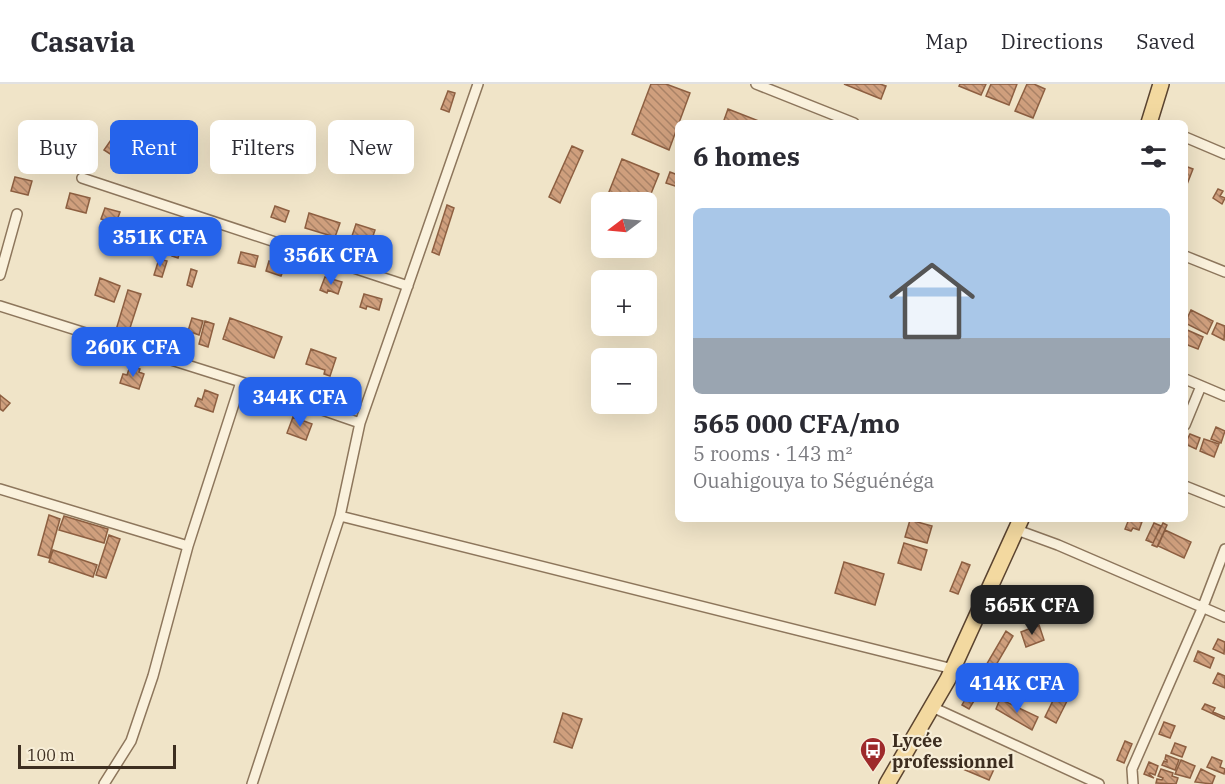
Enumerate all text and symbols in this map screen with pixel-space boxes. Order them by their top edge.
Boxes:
text: Casavia [30,23,135,60]
text: Map [925,27,968,55]
text: Directions [1001,27,1103,55]
text: Saved [1136,27,1195,55]
chip: Buy [18,120,98,174]
chip: Rent [110,120,198,174]
chip: Filters [210,120,316,174]
chip: New [328,120,414,174]
text: 6 homes [693,139,800,173]
icon: filters [1137,140,1170,173]
north arrow [591,192,657,258]
map controls [591,192,657,414]
pin: 351K CFA [98,217,222,268]
text: 351K CFA [113,223,207,250]
pin: 356K CFA [269,235,393,286]
text: 356K CFA [284,241,378,268]
icon: home [878,247,986,355]
button: + [591,270,657,336]
pin: 260K CFA [71,327,195,378]
text: 260K CFA [86,333,180,360]
button: − [591,348,657,414]
pin: 344K CFA [238,377,362,428]
text: 344K CFA [253,383,347,410]
text: 565 000 CFA/mo [693,406,900,440]
text: 5 rooms · 143 m² [693,440,852,467]
text: Ouahigouya to Séguénéga [693,467,934,494]
pin: 565K CFA [970,585,1094,636]
text: 565K CFA [985,591,1079,618]
pin: 414K CFA [955,663,1079,714]
text: 414K CFA [970,669,1064,696]
place label: Lycée professionnel [892,729,1014,773]
bus stop icon: Lycée professionnel [858,735,888,773]
scale bar [18,742,176,770]
text: 100 m [27,745,75,765]

